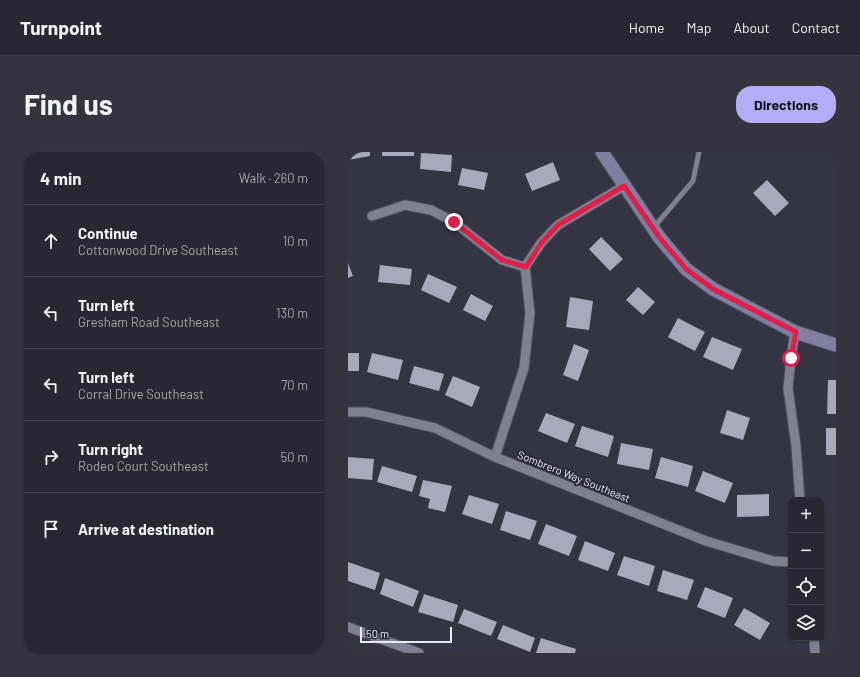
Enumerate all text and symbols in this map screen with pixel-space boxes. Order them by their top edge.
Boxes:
text: Turnpoint [20,16,102,39]
text: Home [629,19,665,36]
text: Map [687,19,711,36]
text: About [733,19,770,36]
text: Contact [792,19,840,36]
button: Directions [736,86,836,123]
text: Find us [24,87,113,121]
text: 4 min [40,168,82,188]
text: Walk · 260 m [239,170,308,186]
route end [445,213,463,231]
text: Continue [78,224,138,242]
icon: ahead [40,230,62,252]
text: 10 m [283,233,308,249]
text: Cottonwood Drive Southeast [78,242,239,258]
text: Turn left [78,296,134,314]
icon: left [40,302,62,324]
text: 130 m [276,305,308,321]
text: Gresham Road Southeast [78,314,220,330]
route start [782,349,800,367]
text: Turn left [78,368,134,386]
icon: left [40,374,62,396]
text: 70 m [281,377,308,393]
text: Corral Drive Southeast [78,386,204,402]
text: Turn right [78,440,143,458]
icon: right [40,446,62,468]
street label: Sombrero Way Southeast [516,447,632,505]
text: 50 m [281,449,308,465]
text: Rodeo Court Southeast [78,458,209,474]
map controls [788,497,824,641]
button: + [788,497,824,533]
icon: arrive [40,518,62,540]
text: Arrive at destination [78,520,214,538]
button: − [788,533,824,569]
button: locate [788,569,824,605]
button: layers [788,605,824,641]
scale bar [360,625,452,644]
text: 50 m [366,627,389,640]

